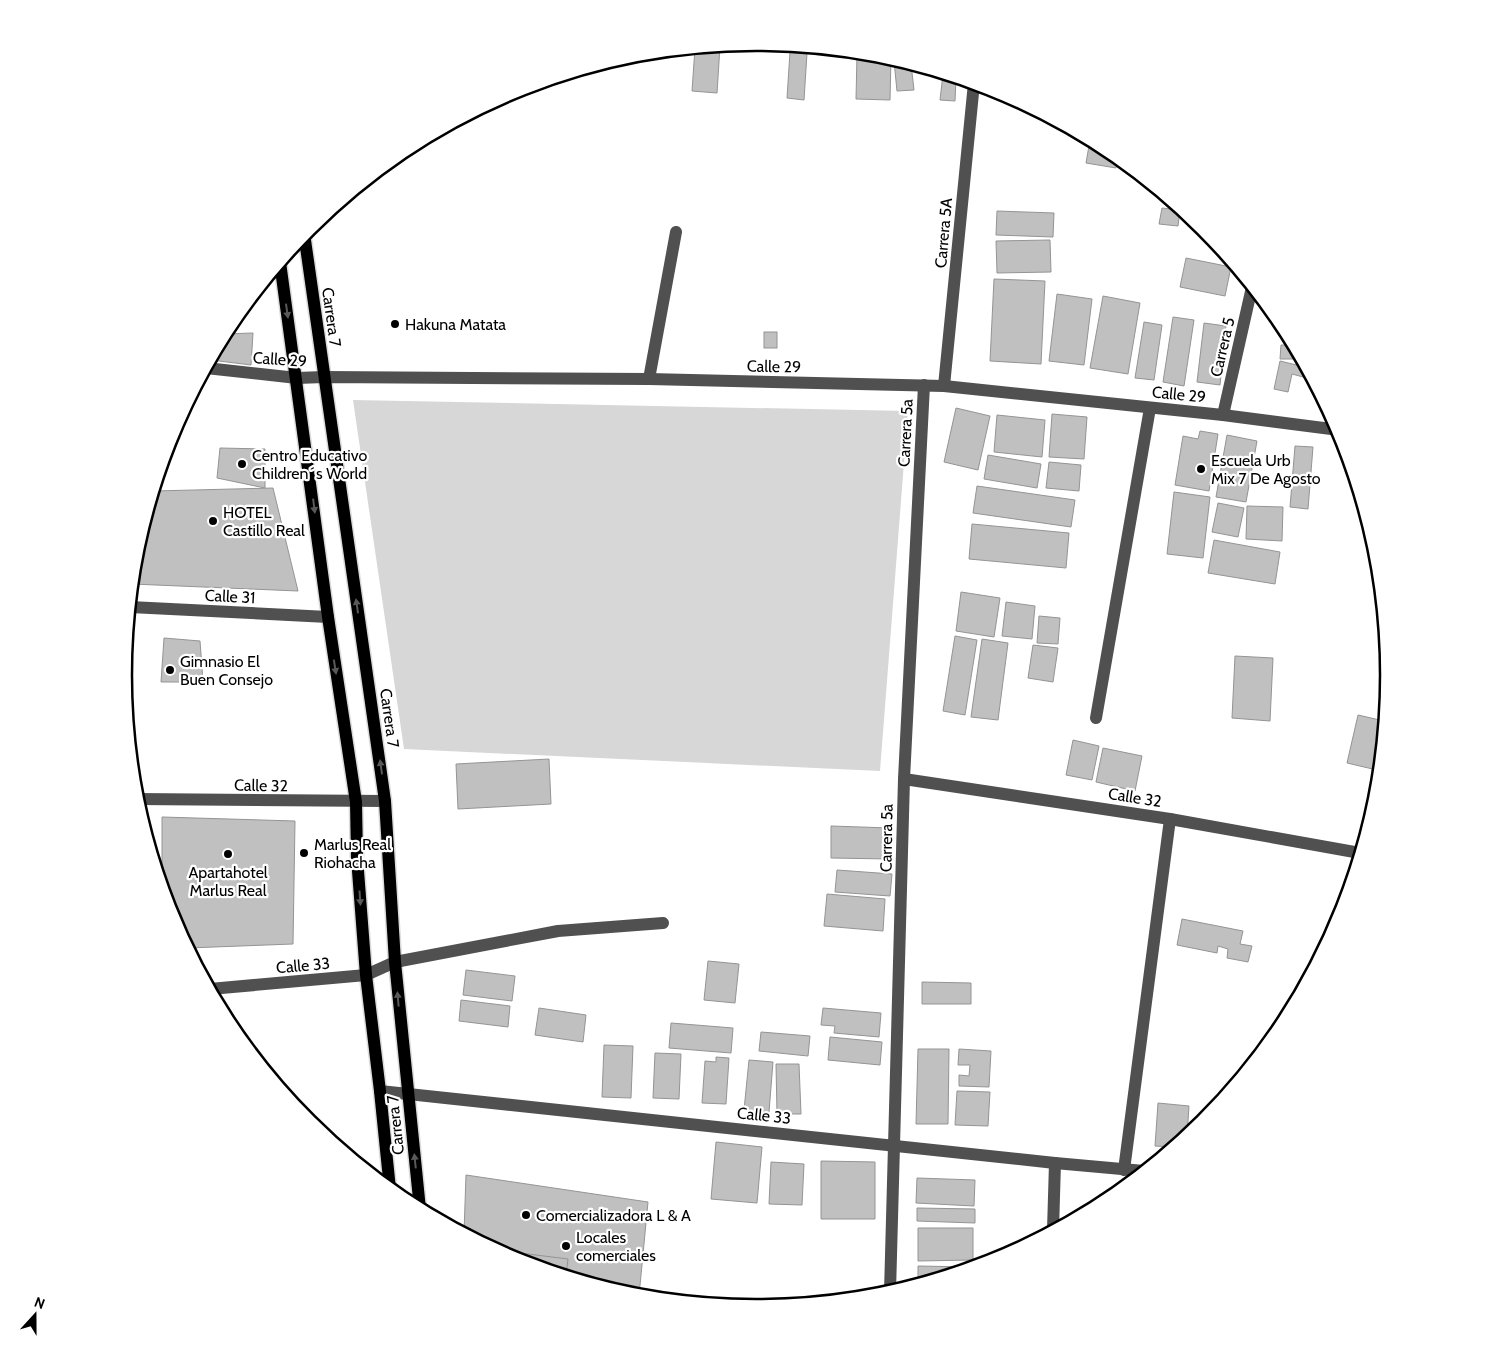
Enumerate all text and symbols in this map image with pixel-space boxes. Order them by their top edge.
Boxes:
street label: Carrera 5A [931,197,956,269]
street label: Carrera 7 [318,286,345,348]
one-way arrow [284,303,292,319]
place label: Hakuna Matata [405,315,506,334]
street label: Carrera 5 [1206,315,1239,379]
marker: Hakuna Matata [389,318,401,330]
street label: Calle 29 [252,348,308,371]
street label: Calle 29 [747,357,801,376]
street label: Calle 29 [1151,382,1207,407]
street label: Carrera 5a [894,398,917,468]
place label: Centro Educativo Children´s World [252,446,367,483]
place label: Escuela Urb Mix 7 De Agosto [1211,451,1321,488]
marker: Centro Educativo Children´s World [236,458,248,470]
marker: Escuela Urb Mix 7 De Agosto [1195,463,1207,475]
one-way arrow [310,499,318,515]
place label: HOTEL Castillo Real [223,503,305,540]
marker: HOTEL Castillo Real [207,515,219,527]
street label: Calle 31 [204,586,256,607]
one-way arrow [353,598,361,614]
place label: Gimnasio El Buen Consejo [180,652,273,689]
one-way arrow [332,660,340,676]
marker: Gimnasio El Buen Consejo [164,664,176,676]
street label: Carrera 7 [376,687,403,749]
one-way arrow [376,759,384,775]
street label: Calle 32 [234,776,288,795]
street label: Calle 32 [1107,784,1163,811]
street label: Carrera 5a [876,803,897,872]
place label: Marlus Real Riohacha [314,835,391,872]
marker: Marlus Real Riohacha [298,847,310,859]
marker: Apartahotel Marlus Real [222,848,234,860]
place label: Apartahotel Marlus Real [188,863,268,900]
one-way arrow [356,890,364,906]
street label: Calle 33 [275,954,331,977]
one-way arrow [394,991,402,1007]
street label: Carrera 7 [383,1094,408,1156]
street label: Calle 33 [736,1103,792,1128]
one-way arrow [411,1152,419,1168]
place label: Comercializadora L & A [536,1206,691,1225]
marker: Comercializadora L & A [520,1209,532,1221]
place label: Locales comerciales [576,1228,656,1265]
marker: Locales comerciales [560,1240,572,1252]
north arrow [10,1290,60,1340]
text: N [32,1293,48,1313]

